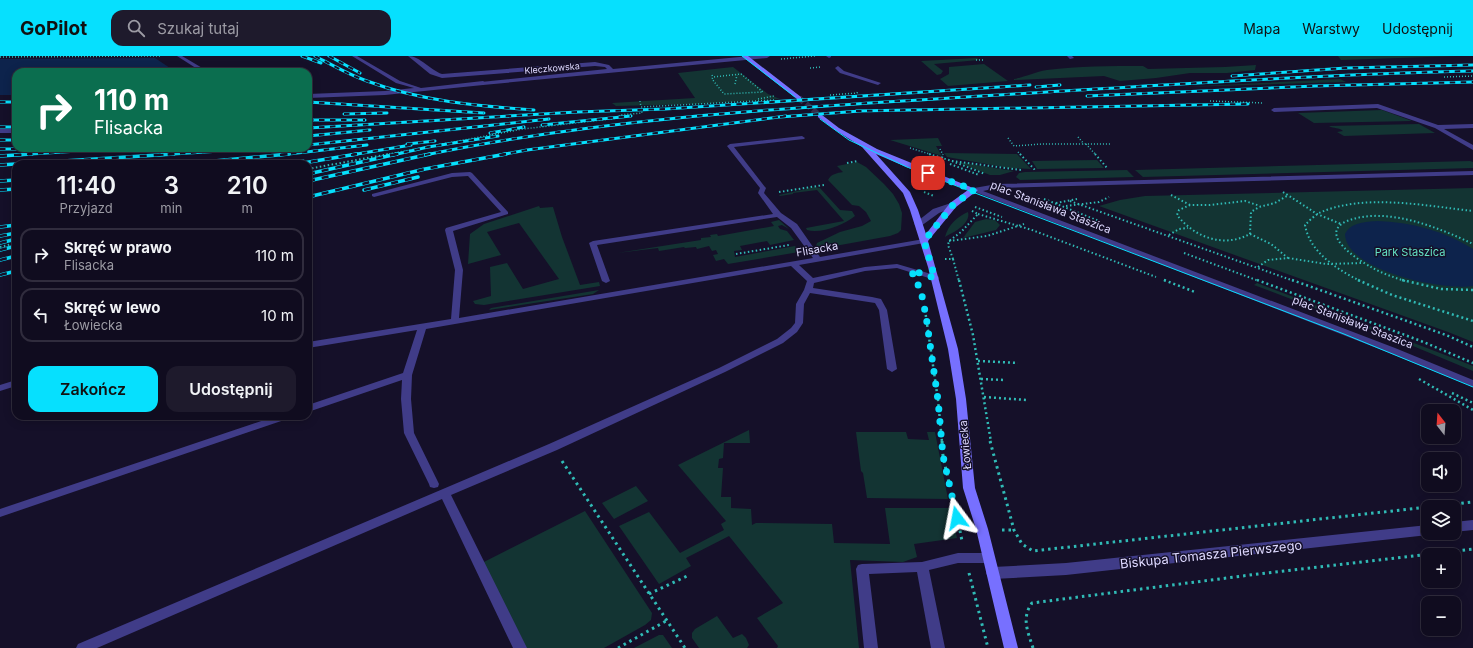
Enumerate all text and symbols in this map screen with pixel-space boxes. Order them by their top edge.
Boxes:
search box [111,10,391,46]
text: GoPilot [20,17,87,40]
icon: search [125,17,147,39]
text: Szukaj tutaj [157,19,239,38]
text: Mapa [1243,20,1280,37]
text: Warstwy [1302,20,1360,37]
text: Udostępnij [1382,20,1453,37]
street label: Kleczkowska [524,60,580,76]
text: 110 m [94,83,169,117]
icon: right [28,84,80,136]
text: Flisacka [94,117,163,138]
pin [911,156,945,190]
icon: arrive [917,162,939,184]
text: 11:40 [56,171,116,200]
text: 3 [164,171,179,200]
text: 210 [227,171,268,200]
street label: plac Stanisława Staszica [989,178,1113,236]
text: Przyjazd [60,200,113,216]
text: min [160,200,183,216]
text: m [242,200,253,216]
text: Skręć w prawo [64,238,172,257]
street label: Flisacka [795,238,839,260]
icon: right [30,244,52,266]
park label: Park Staszica [1375,245,1445,259]
text: 110 m [255,246,294,265]
text: Flisacka [64,257,114,273]
street label: plac Stanisława Staszica [1291,293,1415,351]
text: Skręć w lewo [64,298,160,317]
icon: left [30,304,52,326]
text: 10 m [261,306,294,325]
text: Łowiecka [64,317,123,333]
button: Zakończ [28,366,158,412]
button: Udostępnij [166,366,296,412]
north arrow [1421,404,1461,444]
map controls [1421,404,1461,636]
street label: Łowiecka [956,420,974,470]
button: sound [1421,452,1461,492]
position arrow [936,497,978,539]
button: layers [1421,500,1461,540]
street label: Biskupa Tomasza Pierwszego [1119,536,1303,572]
button: + [1421,548,1461,588]
button: − [1421,596,1461,636]

